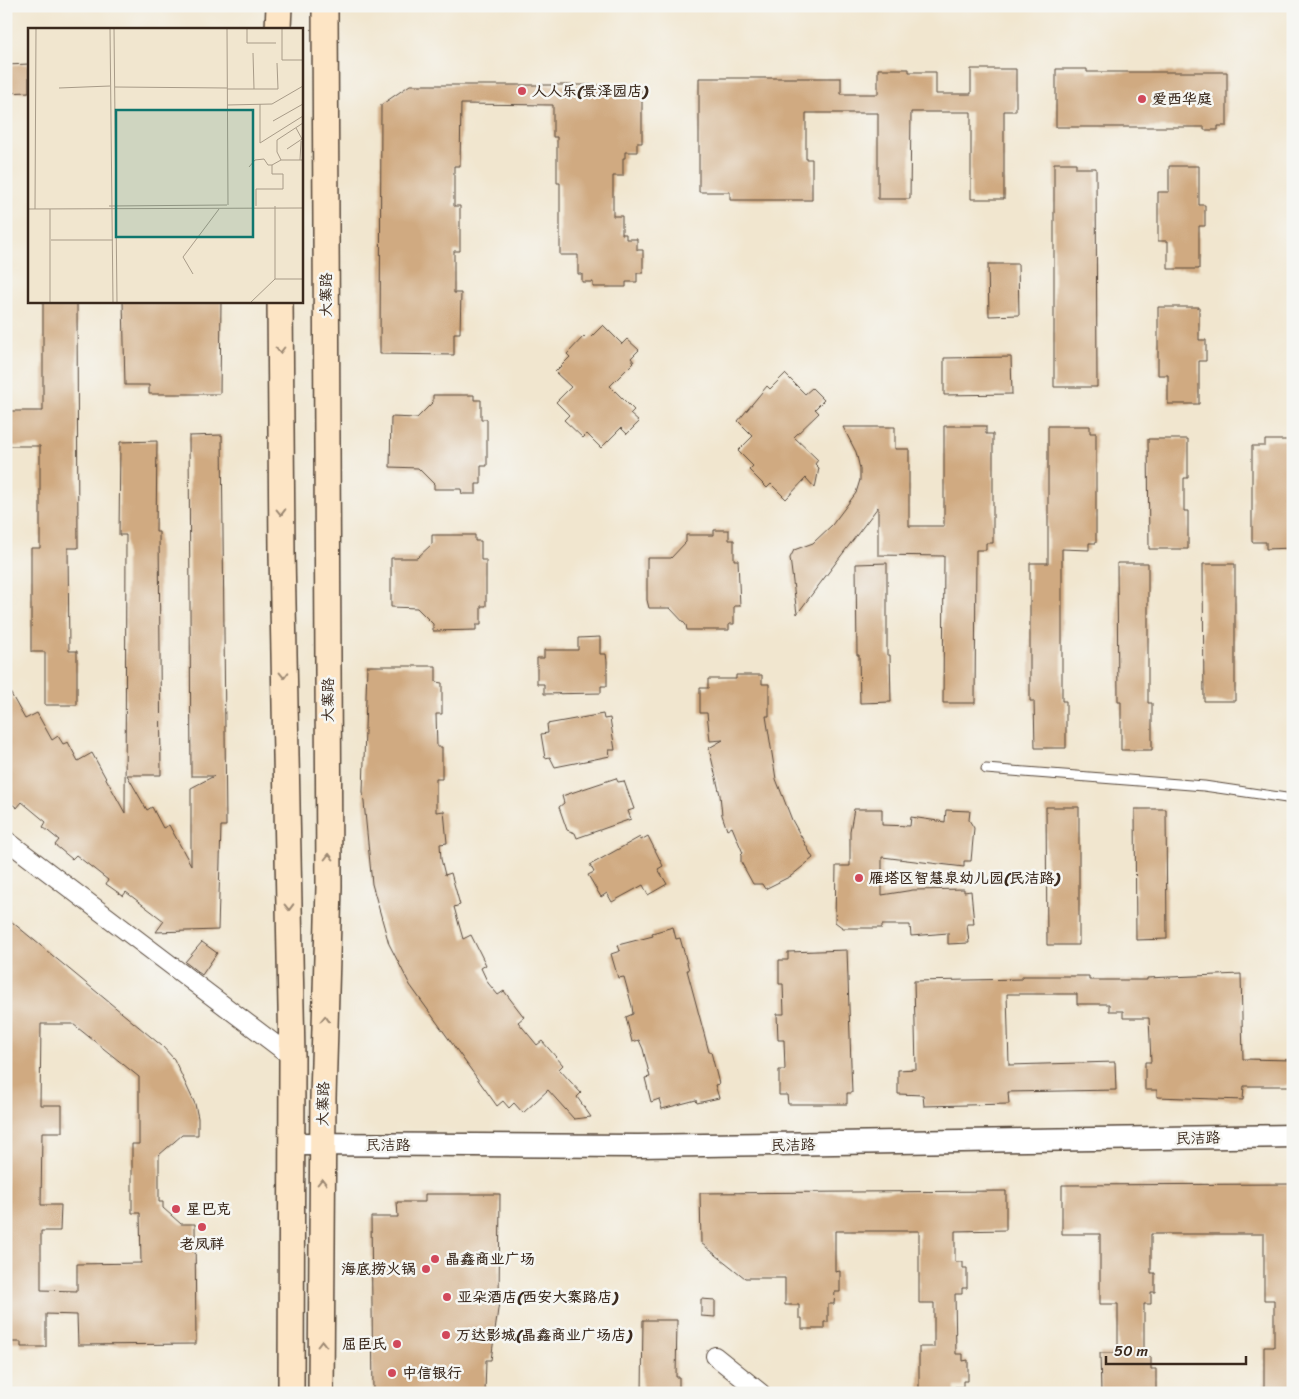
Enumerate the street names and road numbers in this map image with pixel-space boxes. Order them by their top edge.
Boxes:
street label: 大寨路 [313,272,339,318]
street label: 大寨路 [315,677,341,723]
street label: 大寨路 [310,1081,336,1127]
street label: 民洁路 [1175,1125,1221,1151]
street label: 民洁路 [365,1132,411,1158]
street label: 民洁路 [770,1132,816,1158]

